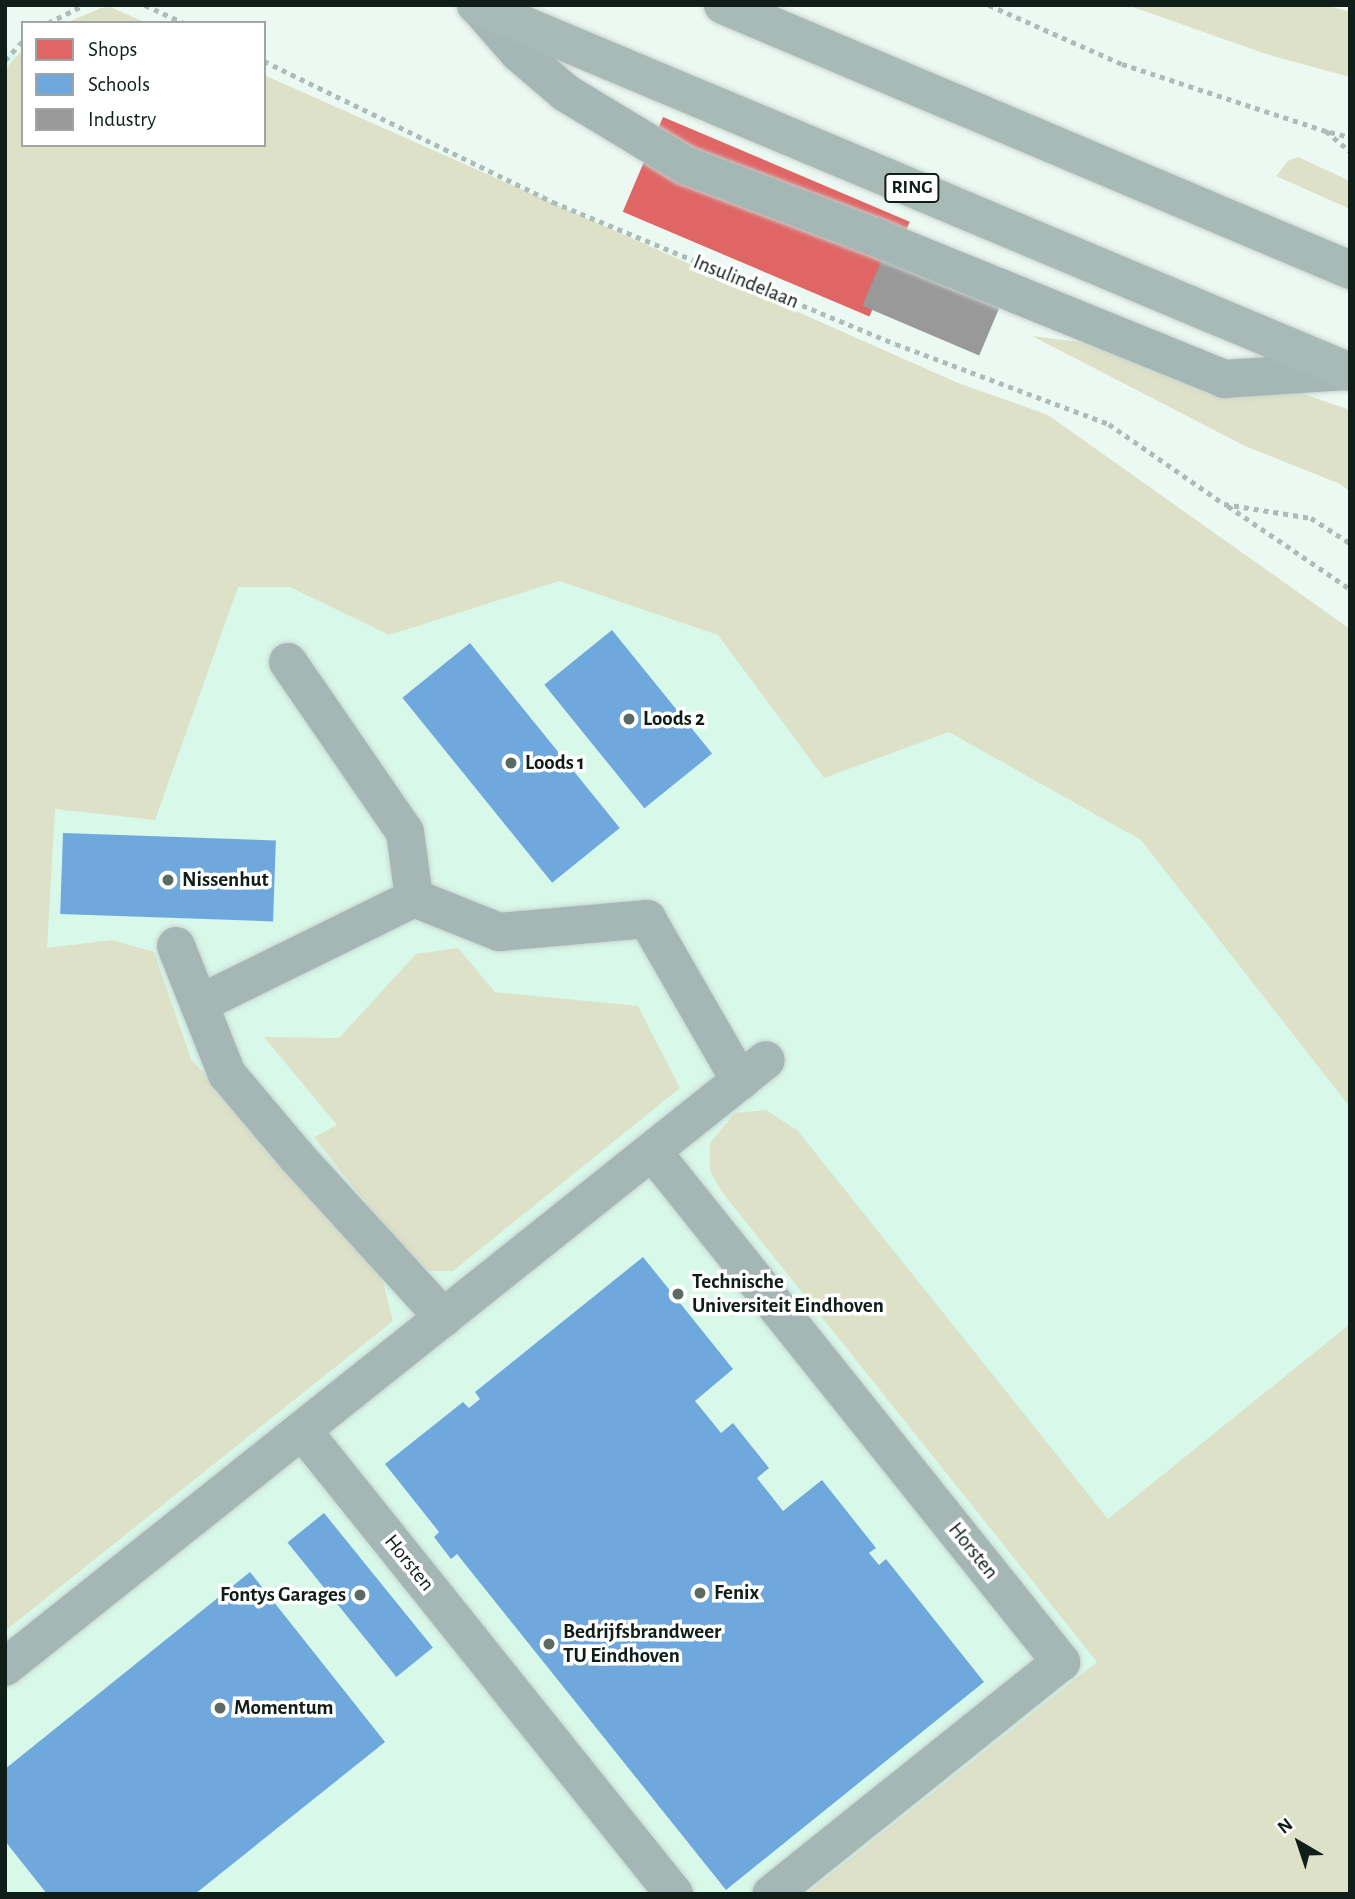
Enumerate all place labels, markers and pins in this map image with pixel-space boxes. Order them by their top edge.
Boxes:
place label: Loods 2 [643,706,705,732]
marker: Loods 2 [621,711,637,727]
place label: Loods 1 [525,750,585,776]
marker: Loods 1 [503,755,519,771]
place label: Nissenhut [182,867,268,893]
marker: Nissenhut [160,872,176,888]
place label: Technische Universiteit Eindhoven [692,1269,884,1319]
marker: Technische Universiteit Eindhoven [670,1286,686,1302]
place label: Fenix [714,1580,759,1606]
place label: Fontys Garages [220,1582,346,1608]
marker: Fenix [692,1585,708,1601]
marker: Fontys Garages [352,1587,368,1603]
place label: Bedrijfsbrandweer TU Eindhoven [563,1619,721,1669]
marker: Bedrijfsbrandweer TU Eindhoven [541,1636,557,1652]
place label: Momentum [234,1695,333,1721]
marker: Momentum [212,1700,228,1716]

